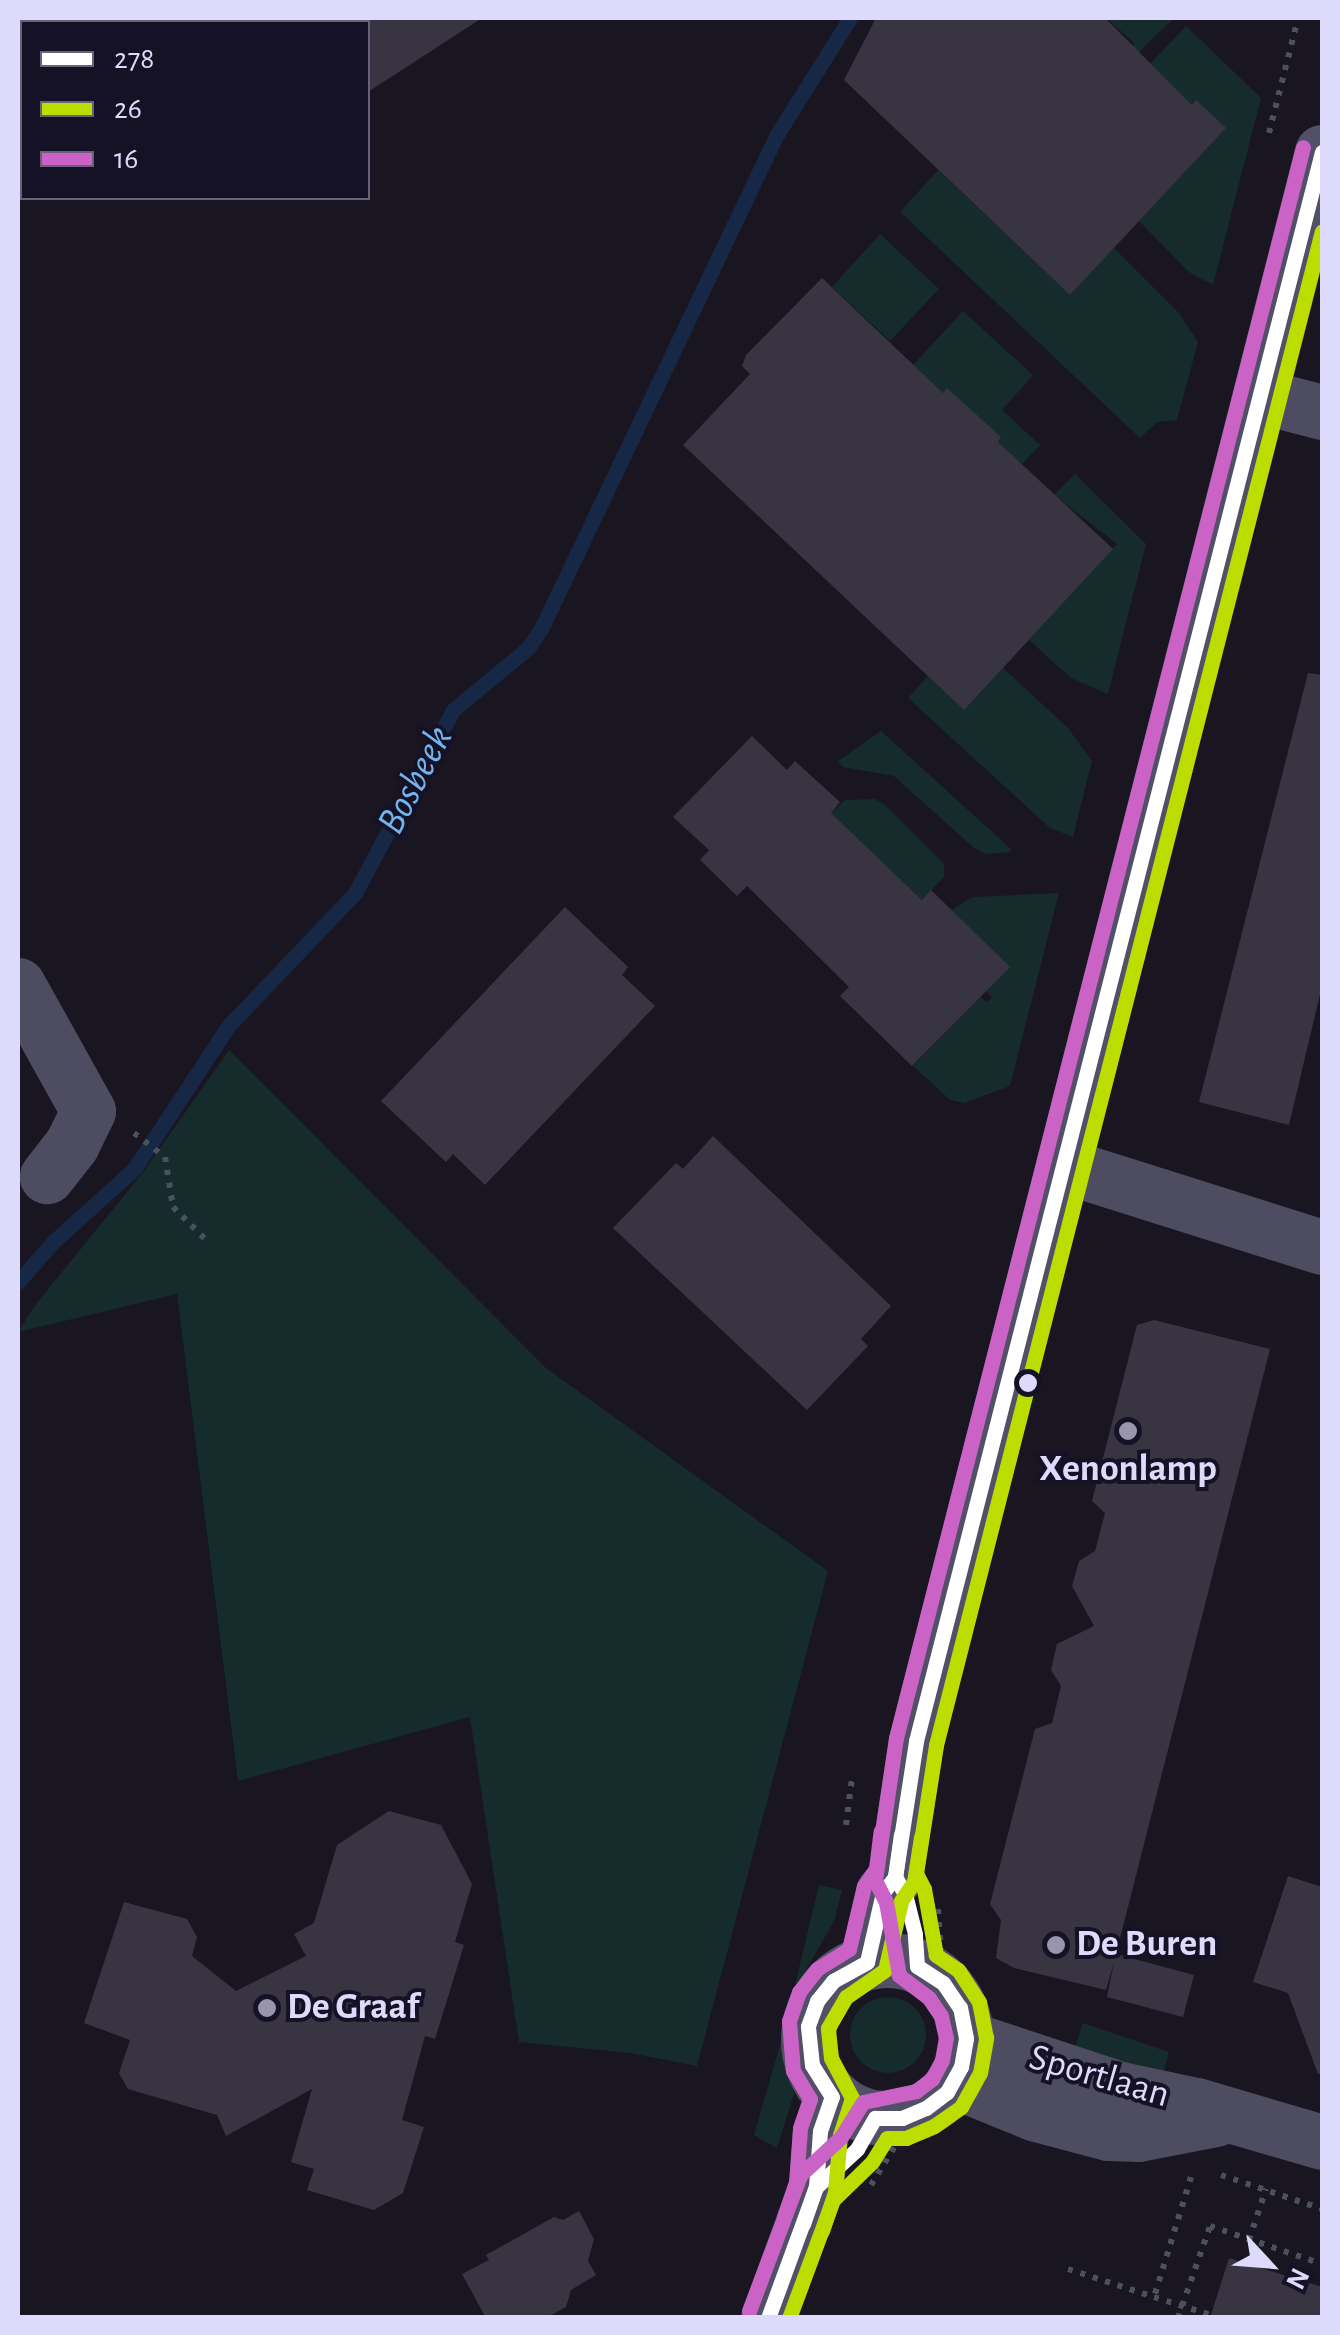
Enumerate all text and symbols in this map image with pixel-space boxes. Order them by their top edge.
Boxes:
legend [20,20,370,200]
text: 278 [114,44,154,74]
text: 26 [114,94,142,124]
text: 16 [114,144,138,174]
water label: Bosbeek [367,718,463,842]
unlabelled marker [1018,1373,1038,1393]
marker: Xenonlamp [1117,1420,1139,1442]
place label: Xenonlamp [1039,1447,1217,1493]
place label: De Buren [1076,1922,1217,1968]
marker: De Buren [1045,1934,1067,1956]
place label: De Graaf [287,1985,419,2031]
marker: De Graaf [256,1997,278,2019]
street label: Sportlaan [1024,2035,1174,2119]
north arrow [1220,2215,1320,2315]
text: N [1280,2263,1314,2293]

